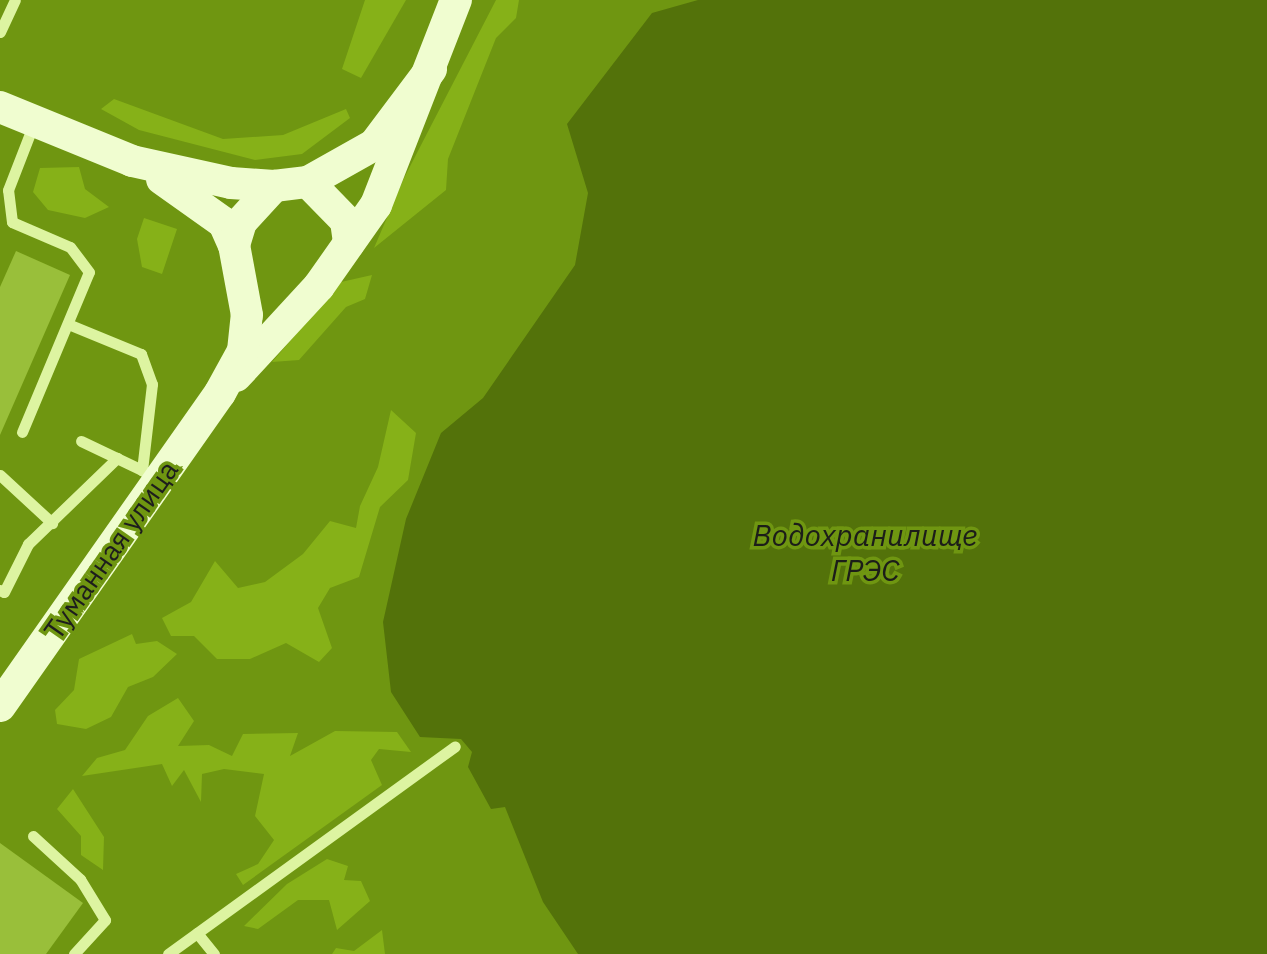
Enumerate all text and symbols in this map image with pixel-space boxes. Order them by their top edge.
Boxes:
street label: Туманная улица [37,454,185,646]
water label: Водохранилище ГРЭС [753,517,977,588]

